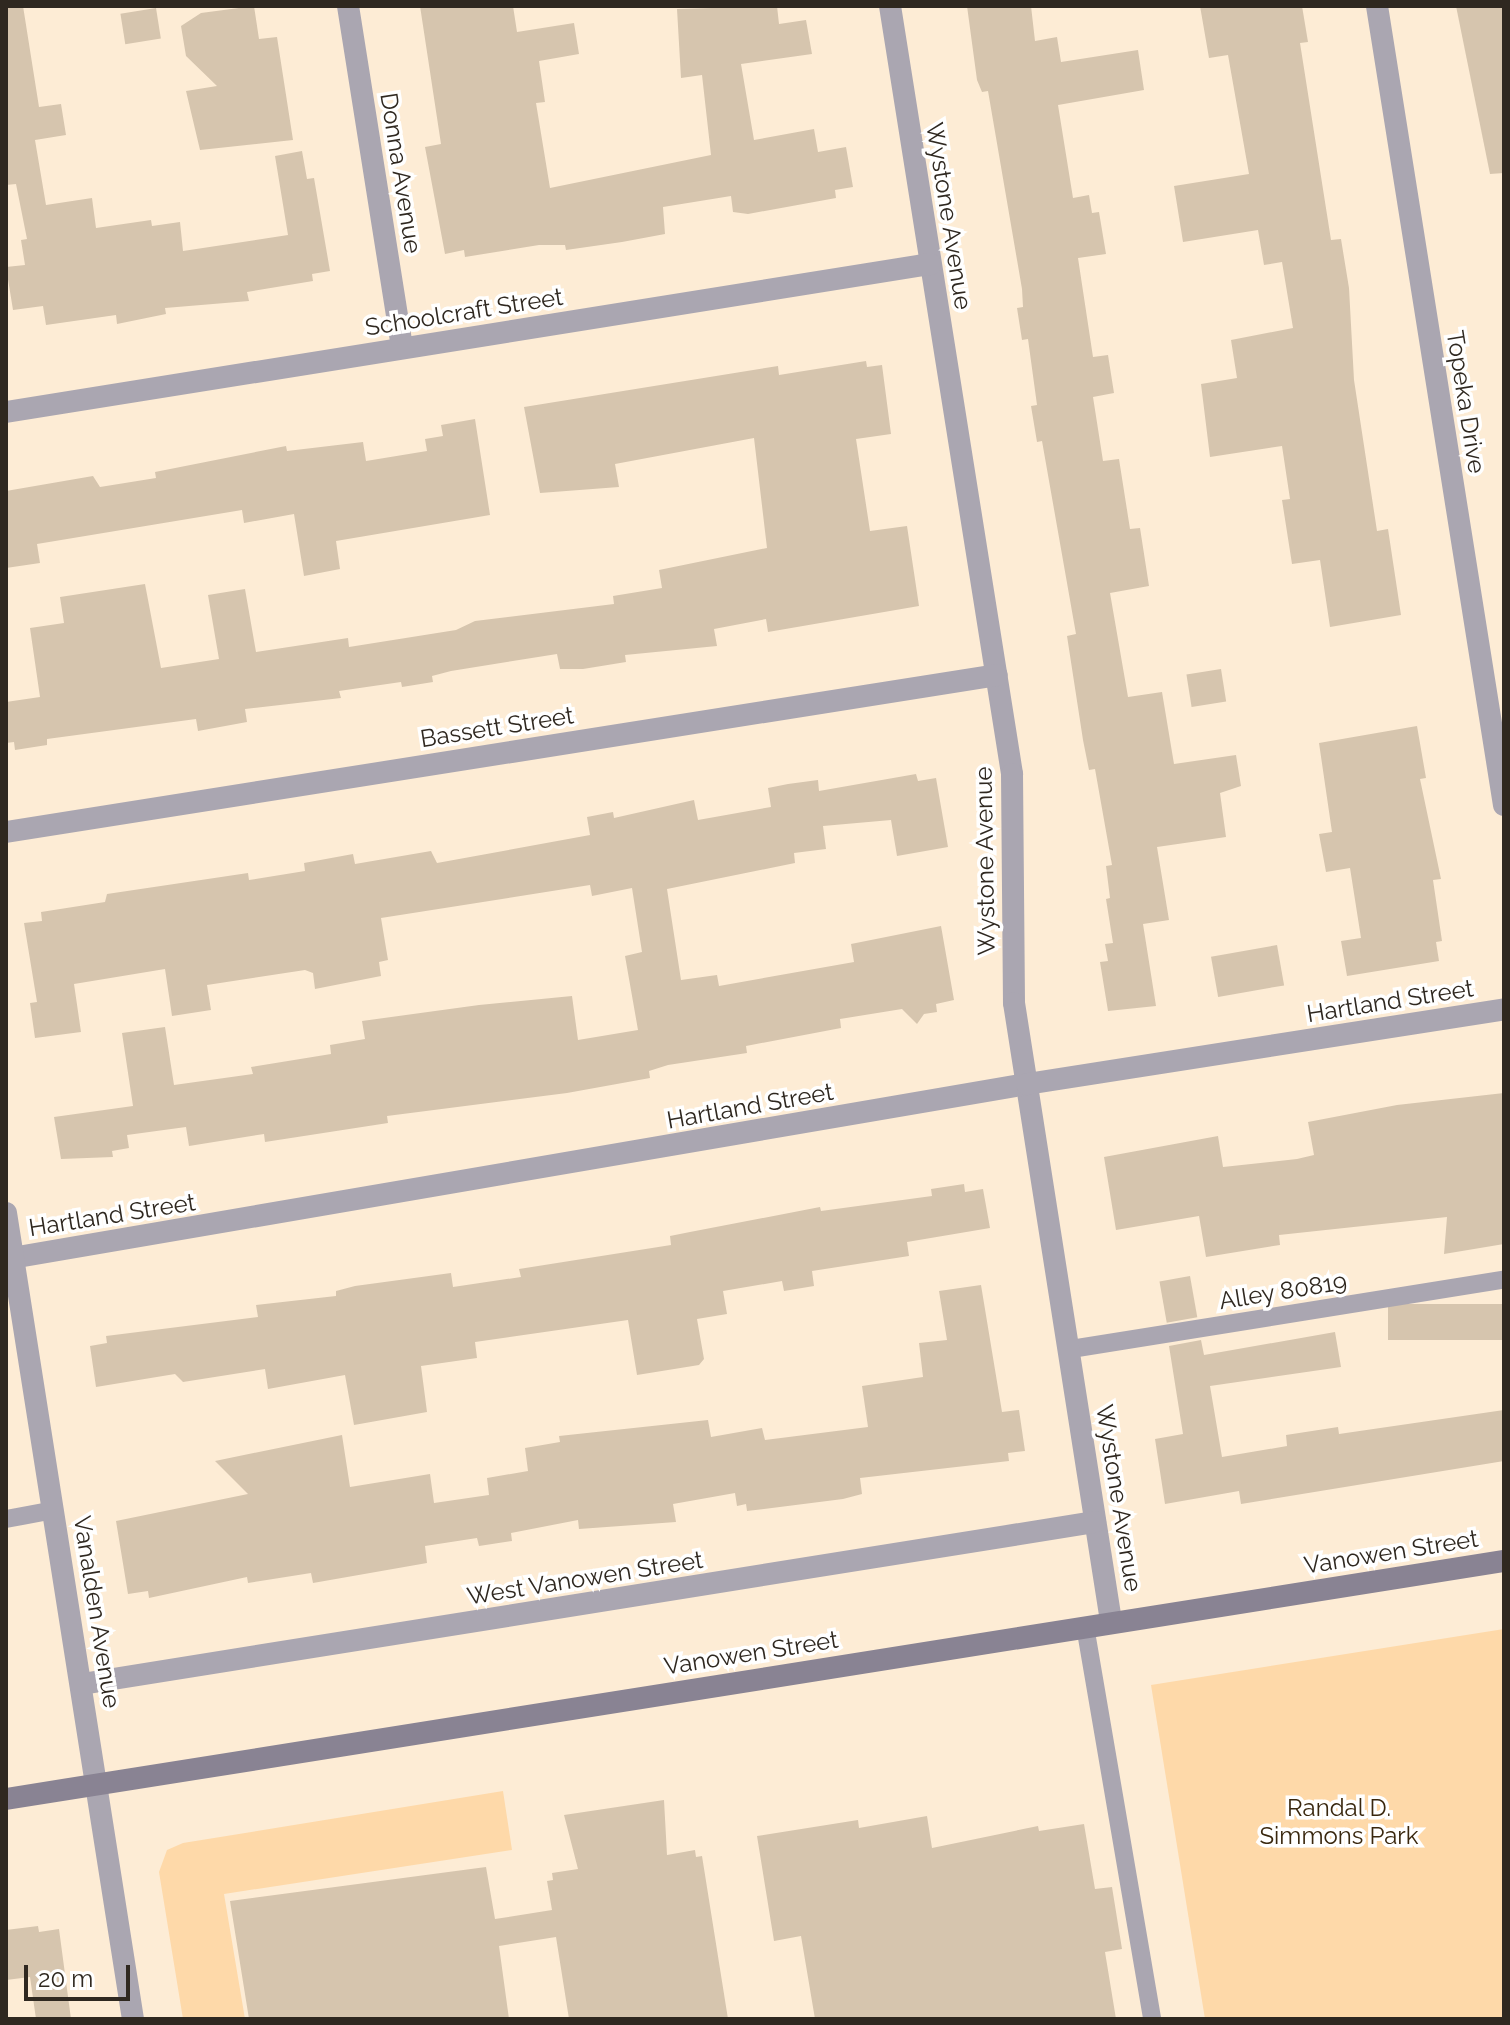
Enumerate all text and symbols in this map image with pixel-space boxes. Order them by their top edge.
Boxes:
street label: Donna Avenue [374,90,428,256]
street label: Wystone Avenue [920,120,978,312]
street label: Schoolcraft Street [363,282,565,342]
street label: Topeka Drive [1440,329,1492,475]
street label: Bassett Street [418,701,576,753]
street label: Wystone Avenue [969,766,1001,956]
street label: Hartland Street [1305,974,1475,1028]
street label: Hartland Street [665,1077,835,1135]
street label: Hartland Street [27,1188,197,1242]
street label: Alley 80819 [1217,1267,1349,1315]
street label: Wystone Avenue [1090,1402,1148,1594]
street label: Vanalden Avenue [68,1513,126,1711]
street label: Vanowen Street [1302,1524,1480,1580]
street label: West Vanowen Street [465,1545,705,1611]
street label: Vanowen Street [662,1625,840,1681]
park label: Randal D. Simmons Park [1260,1794,1418,1850]
scale bar [28,1949,134,1999]
text: 20 m [38,1964,93,1993]

